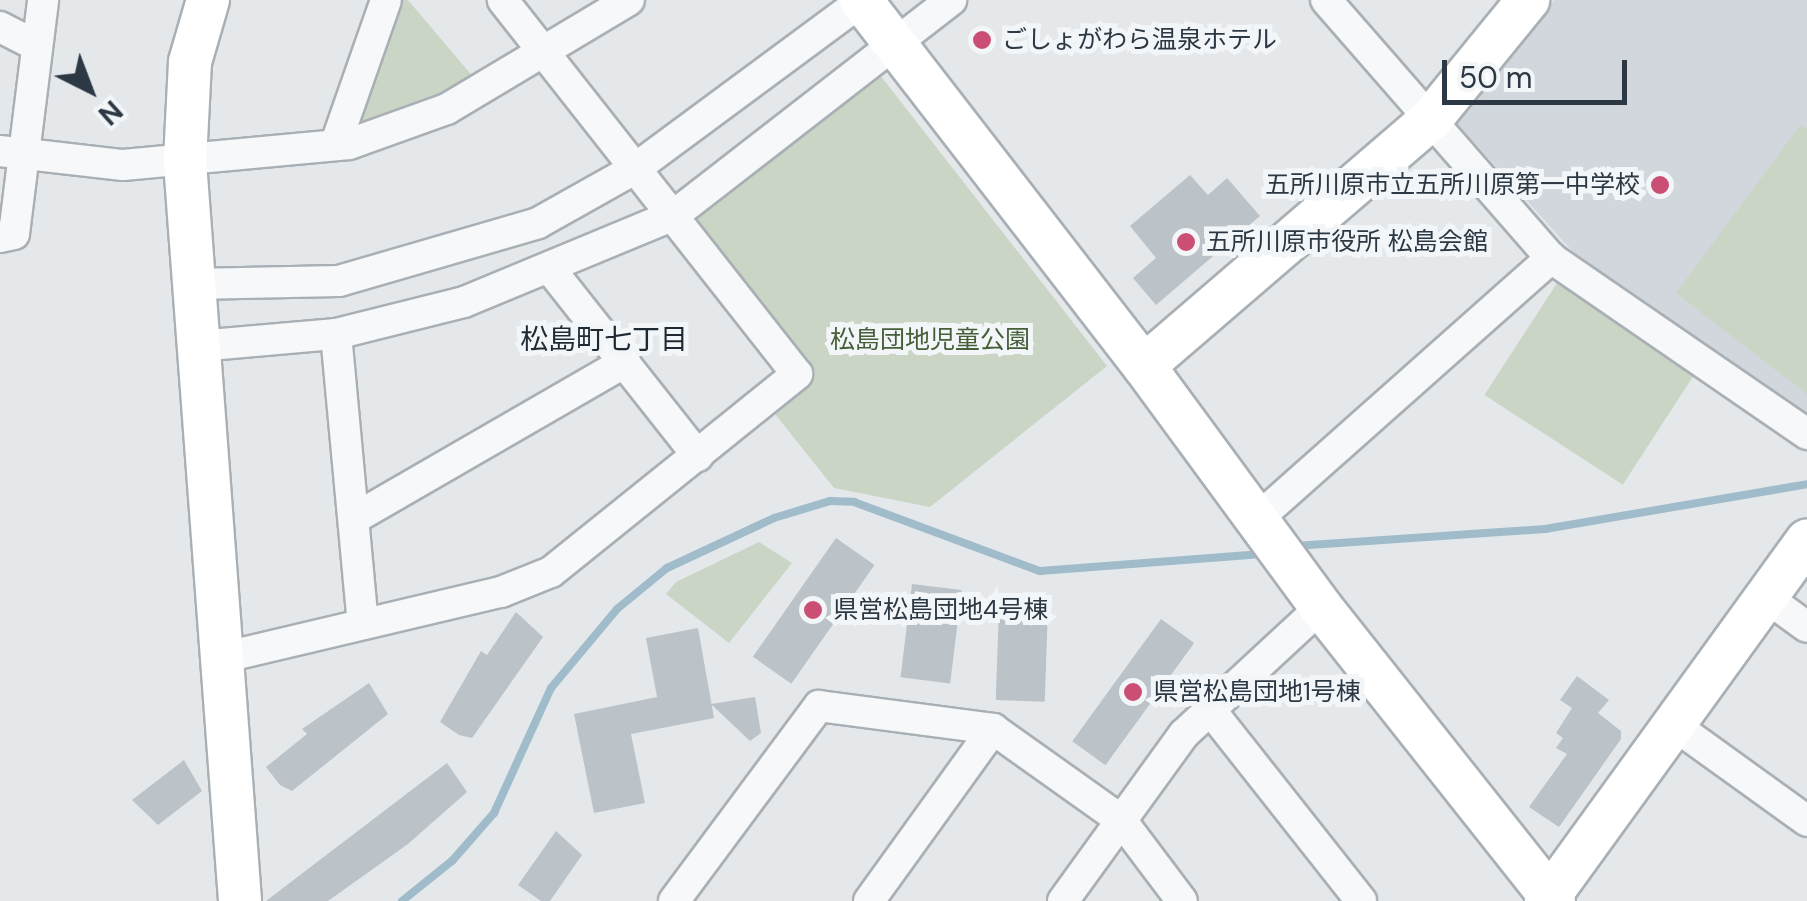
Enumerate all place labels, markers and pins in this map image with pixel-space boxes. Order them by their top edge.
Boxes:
place label: ごしょがわら温泉ホテル [1002,25,1277,55]
marker: ごしょがわら温泉ホテル [971,29,993,51]
place label: 五所川原市立五所川原第一中学校 [1265,170,1640,200]
marker: 五所川原市立五所川原第一中学校 [1649,174,1671,196]
place label: 五所川原市役所 松島会館 [1206,227,1488,257]
marker: 五所川原市役所 松島会館 [1175,231,1197,253]
place label: 県営松島団地4号棟 [833,595,1048,625]
marker: 県営松島団地4号棟 [802,599,824,621]
place label: 県営松島団地1号棟 [1153,677,1361,707]
marker: 県営松島団地1号棟 [1122,681,1144,703]

